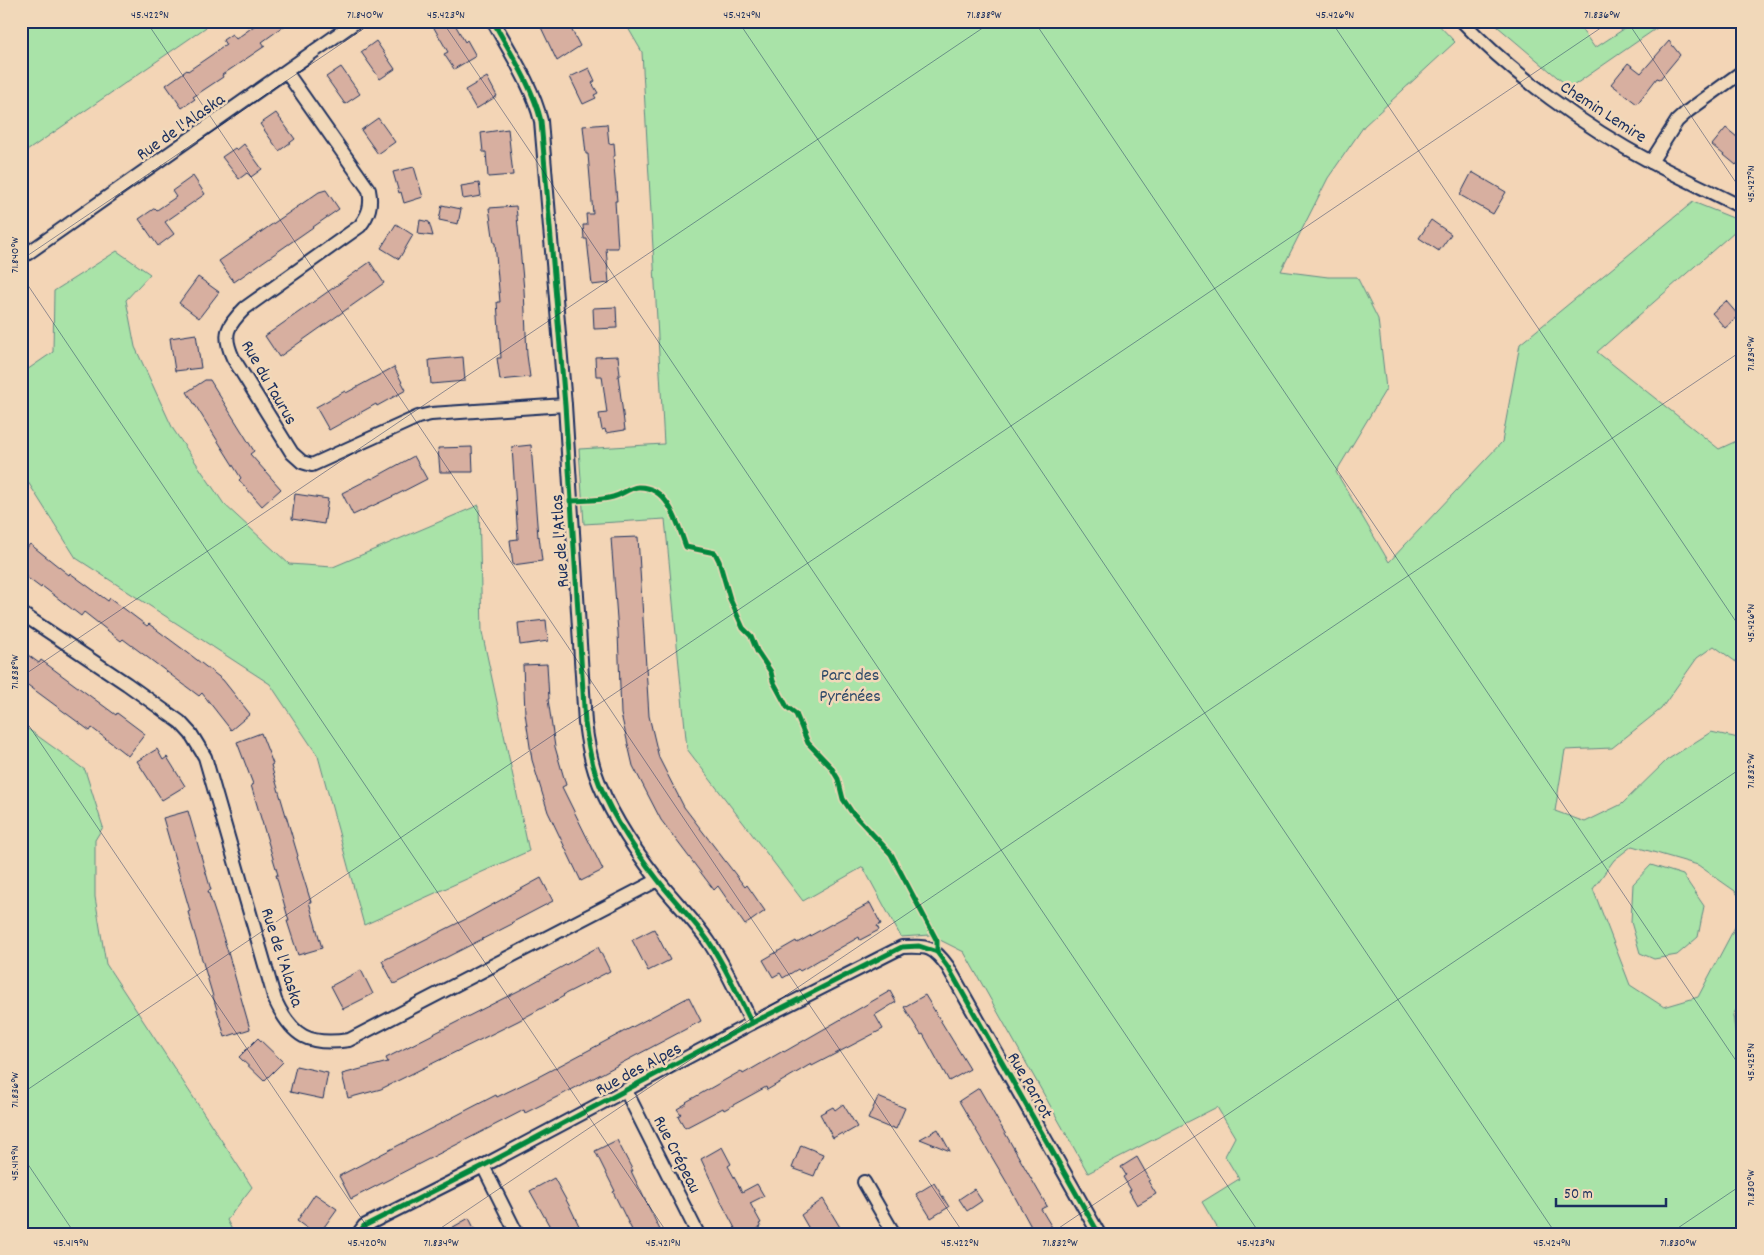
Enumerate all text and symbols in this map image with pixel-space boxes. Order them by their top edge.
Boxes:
text: 45.422°N [131,7,169,24]
text: 71.840°W [347,7,383,24]
text: 45.423°N [427,7,465,24]
text: 45.424°N [723,7,761,24]
text: 71.838°W [967,7,1002,24]
text: 45.426°N [1316,7,1354,24]
text: 71.836°W [1584,7,1620,24]
street label: Chemin Lemire [1554,76,1651,150]
street label: Rue de l'Alaska [132,88,231,168]
text: 45.427°N [1743,165,1760,203]
text: 71.840°W [7,237,24,273]
street label: Rue du Taurus [233,336,302,430]
text: 71.834°W [1743,336,1760,372]
street label: Rue de l'Atlas [546,493,577,588]
text: 45.426°N [1743,604,1760,642]
text: 71.838°W [7,654,24,689]
park label: Parc des Pyrénées [819,664,881,710]
text: 71.832°W [1743,753,1760,789]
street label: Rue de l'Alaska [253,905,309,1011]
street label: Rue des Alpes [592,1037,687,1103]
text: 45.425°N [1743,1043,1760,1081]
street label: Rue Parrot [1000,1048,1058,1124]
text: 71.836°W [7,1072,24,1108]
street label: Rue Crépeau [645,1112,706,1198]
text: 45.419°N [7,1145,24,1181]
text: 71.830°W [1743,1170,1760,1206]
scale bar [1556,1175,1666,1207]
text: 50 m [1564,1184,1593,1206]
text: 45.419°N [53,1235,89,1252]
text: 45.420°N [347,1235,387,1252]
text: 71.834°W [423,1235,459,1252]
text: 45.421°N [645,1235,681,1252]
text: 45.422°N [941,1235,979,1252]
text: 71.832°W [1042,1235,1078,1252]
text: 45.423°N [1237,1235,1275,1252]
text: 45.424°N [1533,1235,1571,1252]
text: 71.830°W [1660,1235,1696,1252]

